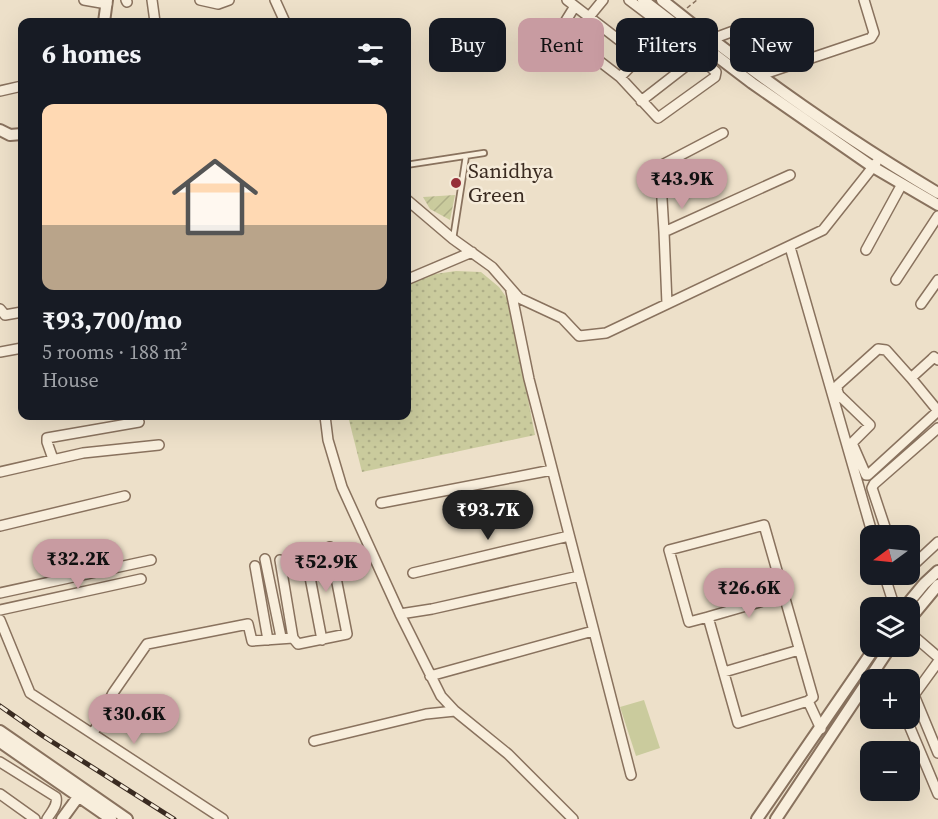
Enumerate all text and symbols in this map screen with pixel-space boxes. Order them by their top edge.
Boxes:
chip: Buy [429,18,506,72]
chip: Rent [518,18,604,72]
chip: Filters [616,18,718,72]
chip: New [730,18,814,72]
text: 6 homes [42,36,141,72]
icon: filters [354,38,387,71]
icon: home [161,143,269,251]
place label: Sanidhya Green [468,156,554,209]
pin: ₹43.9K [633,159,731,210]
text: ₹43.9K [650,164,714,192]
marker: Sanidhya Green [449,176,463,190]
text: ₹93,700/mo [42,302,182,338]
text: 5 rooms · 188 m² [42,338,188,366]
text: House [42,366,99,394]
pin: ₹93.7K [439,490,537,541]
text: ₹93.7K [456,495,520,523]
north arrow [860,525,920,585]
map controls [860,525,920,801]
pin: ₹32.2K [29,539,127,590]
pin: ₹52.9K [277,542,375,593]
text: ₹32.2K [46,544,110,572]
text: ₹52.9K [294,547,358,575]
pin: ₹26.6K [700,568,798,619]
text: ₹26.6K [717,573,781,601]
button: layers [860,597,920,657]
button: + [860,669,920,729]
pin: ₹30.6K [85,694,183,745]
text: ₹30.6K [102,699,166,727]
button: − [860,741,920,801]

